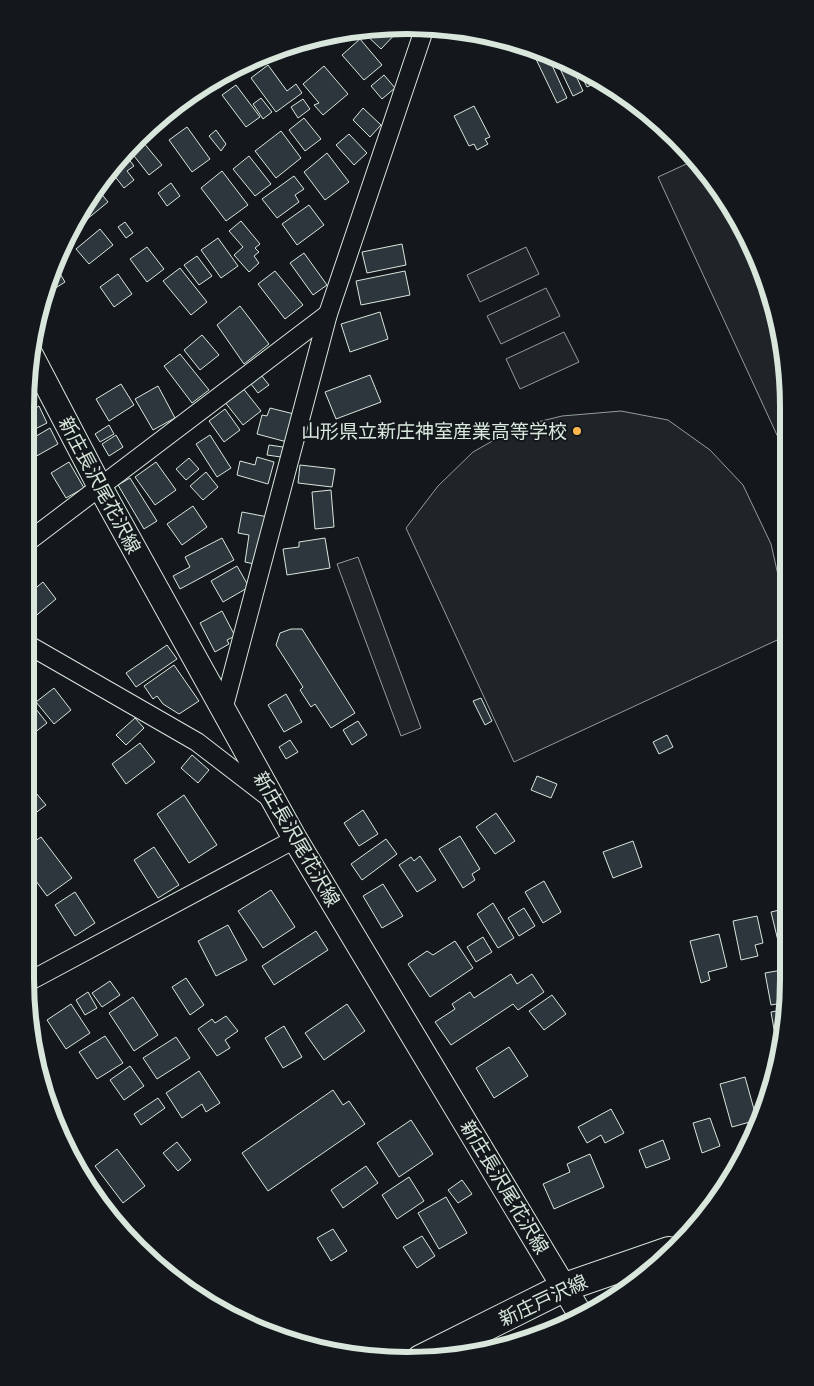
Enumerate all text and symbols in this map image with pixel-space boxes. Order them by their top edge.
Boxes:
street label: 新庄長沢尾花沢線 [54,413,145,558]
place label: 山形県立新庄神室産業高等学校 [301,420,567,443]
marker: 山形県立新庄神室産業高等学校 [571,425,583,437]
street label: 新庄長沢尾花沢線 [249,768,345,911]
street label: 新庄長沢尾花沢線 [456,1116,554,1258]
street label: 新庄戸沢線 [495,1270,591,1331]

